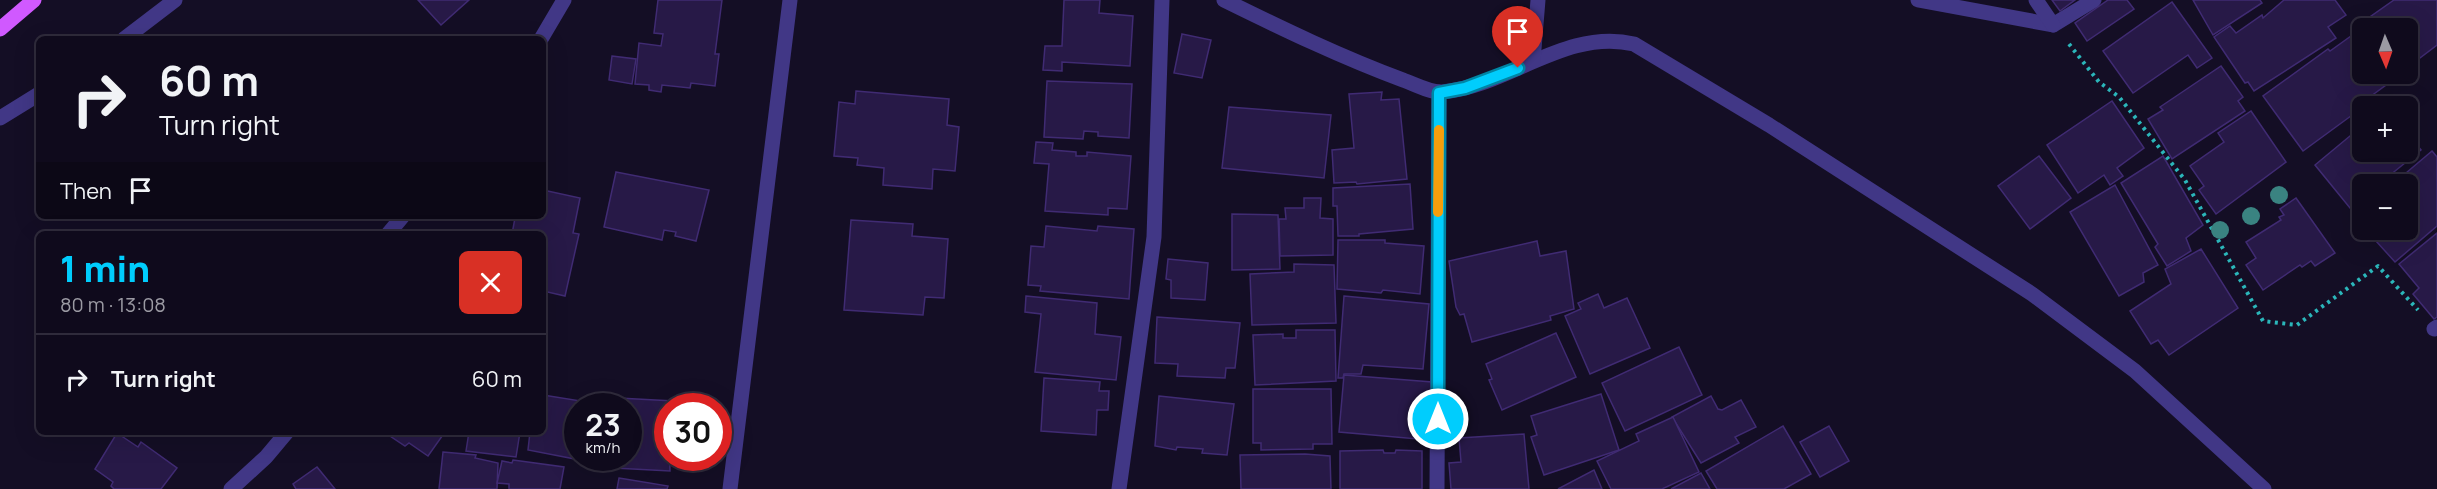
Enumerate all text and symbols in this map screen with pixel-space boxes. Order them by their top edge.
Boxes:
pin [1492,6,1543,68]
icon: arrive [1501,15,1534,48]
north arrow [2352,18,2418,84]
map controls [2352,18,2418,240]
text: 60 m [159,51,259,109]
icon: right [60,60,138,138]
button: + [2352,96,2418,162]
text: Turn right [159,106,280,143]
icon: arrive [124,174,157,207]
button: − [2352,174,2418,240]
text: Then [60,176,112,206]
text: 1 min [60,244,150,293]
button: close [459,251,522,314]
text: 80 m · 13:08 [60,291,166,318]
icon: right [60,363,93,396]
text: Turn right [111,364,216,394]
text: 60 m [472,364,522,394]
position arrow [1406,387,1470,451]
speed limit sign: 30 [654,393,732,471]
text: 23 [585,404,621,445]
text: km/h [586,437,620,458]

